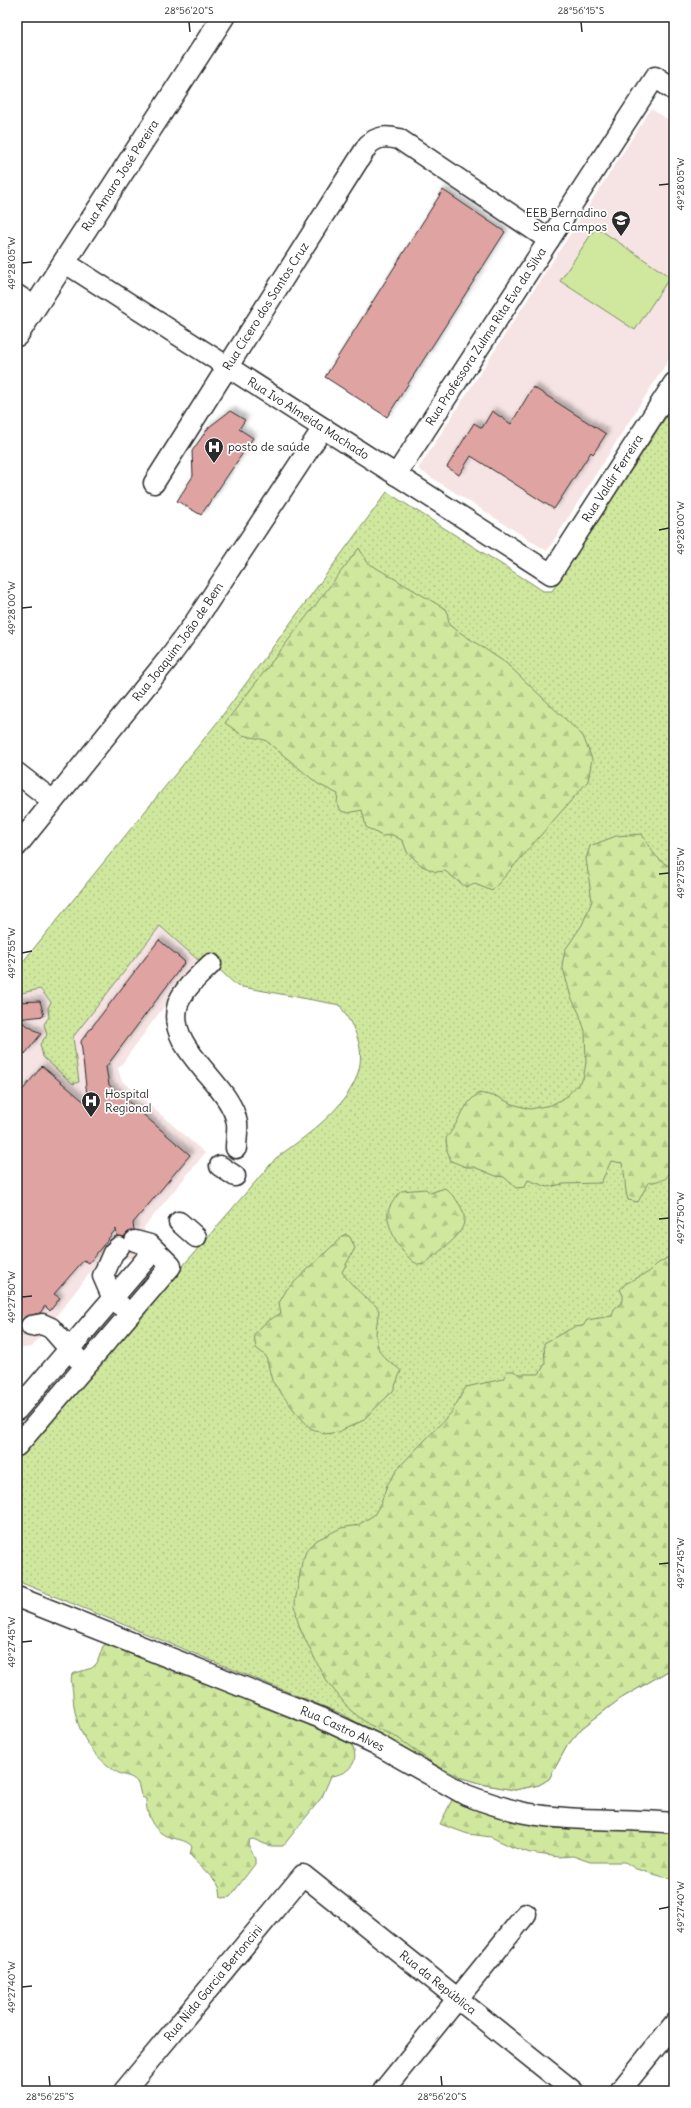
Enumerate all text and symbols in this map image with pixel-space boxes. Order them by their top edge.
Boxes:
text: 28°56'20"S [164,4,214,17]
text: 28°56'15"S [558,4,605,17]
street label: Rua Amaro José Pereira [78,117,162,234]
text: 49°28'05"W [674,158,687,210]
place label: EEB Bernadino Sena Campos [526,205,607,234]
school or university icon: EEB Bernadino Sena Campos [610,209,632,237]
text: 49°28'05"W [5,237,18,289]
street label: Rua Cícero dos Santos Cruz [219,239,312,373]
street label: Rua Professora Zulma Rita Eva da Silva [422,244,549,428]
street label: Rua Ivo Almeida Machado [245,374,372,463]
street label: Rua Valdir Ferreira [578,431,646,525]
hospital icon: posto de saúde [203,436,225,464]
place label: posto de saúde [228,439,310,454]
text: 49°28'00"W [674,501,687,555]
street label: Rua Joaquim João de Bem [129,579,226,704]
text: 49°28'00"W [5,581,18,635]
text: 49°27'55"W [674,847,687,899]
text: 49°27'55"W [5,927,18,979]
place label: Hospital Regional [105,1086,151,1115]
hospital icon: Hospital Regional [80,1090,102,1118]
text: 49°27'50"W [674,1192,687,1244]
text: 49°27'50"W [5,1271,18,1323]
text: 49°27'45"W [674,1538,687,1588]
text: 49°27'45"W [5,1617,18,1667]
street label: Rua Castro Alves [298,1703,387,1754]
text: 49°27'40"W [674,1881,687,1933]
street label: Rua Nida Garcia Bertoncini [160,1922,265,2044]
street label: Rua da República [397,1947,479,2018]
text: 49°27'40"W [5,1961,18,2013]
text: 28°56'25"S [26,2090,75,2103]
text: 28°56'20"S [417,2090,467,2103]

